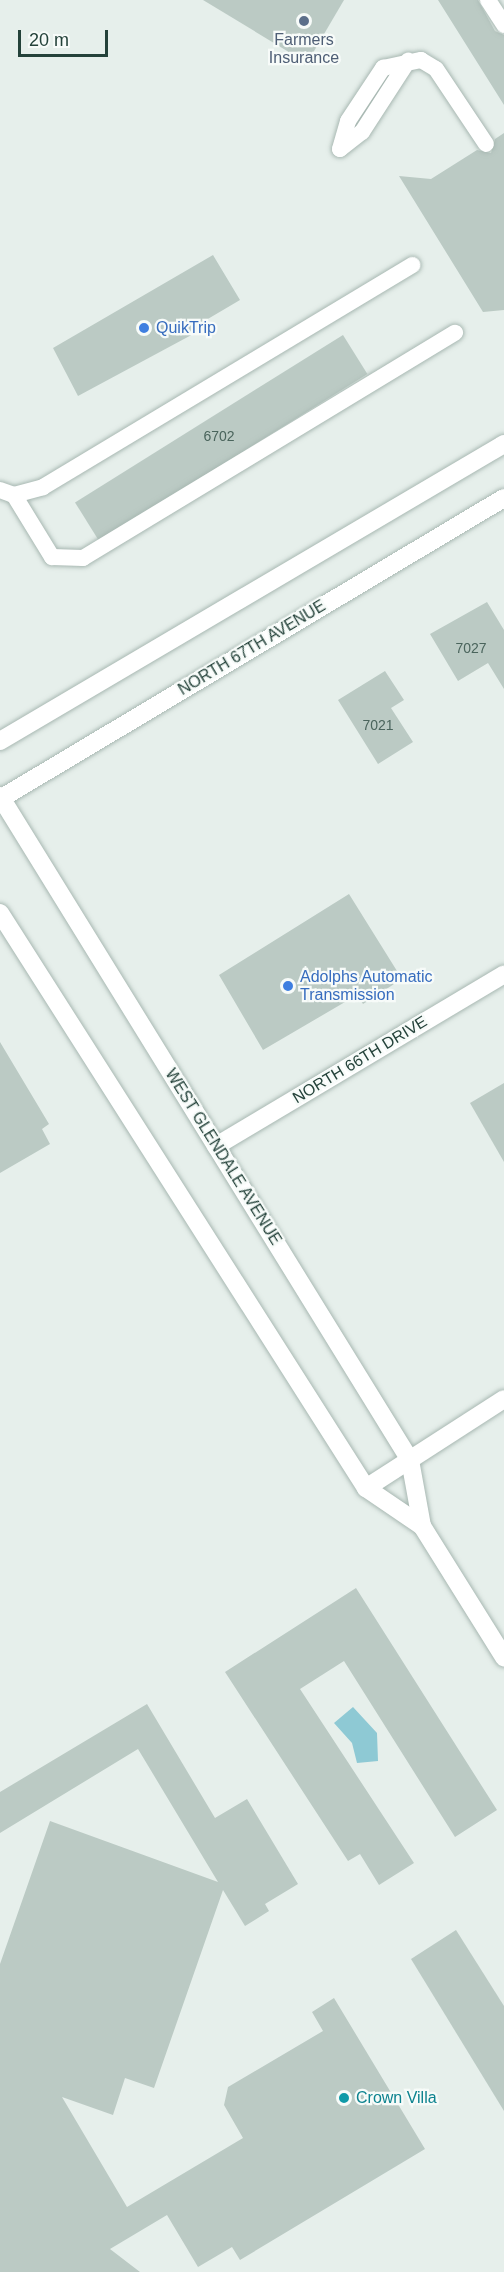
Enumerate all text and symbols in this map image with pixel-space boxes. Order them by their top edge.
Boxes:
marker: Farmers Insurance [297,14,311,28]
scale bar [21,18,111,56]
text: 20 m [29,30,69,50]
place label: Farmers Insurance [269,30,339,68]
place label: QuikTrip [156,318,216,338]
marker: QuikTrip [137,321,151,335]
house number: 6702 [203,428,235,444]
street label: NORTH 67TH AVENUE [175,596,329,700]
house number: 7027 [455,640,487,656]
house number: 7021 [362,717,394,733]
place label: Adolphs Automatic Transmission [300,967,433,1005]
marker: Adolphs Automatic Transmission [281,979,295,993]
street label: NORTH 66TH DRIVE [289,1012,431,1108]
street label: WEST GLENDALE AVENUE [161,1065,285,1249]
place label: Crown Villa [356,2088,437,2108]
marker: Crown Villa [337,2091,351,2105]

